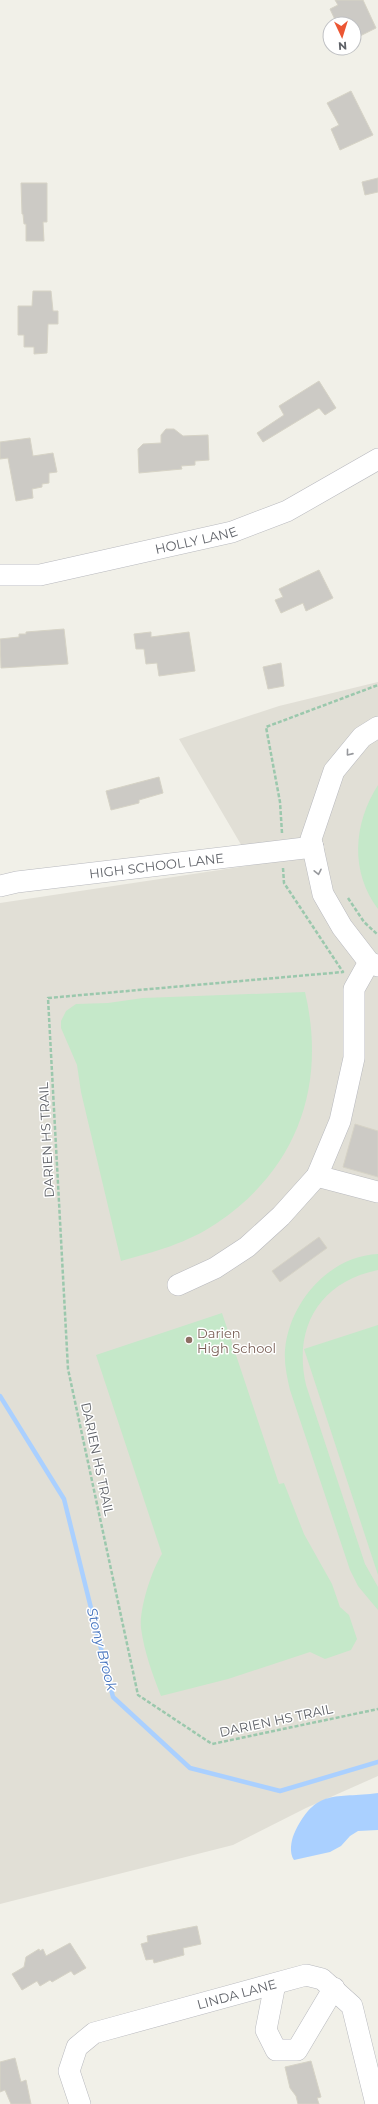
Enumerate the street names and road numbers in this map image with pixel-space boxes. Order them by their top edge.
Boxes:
street label: HOLLY LANE [153,523,240,557]
street label: HIGH SCHOOL LANE [88,850,225,881]
street label: DARIEN HS TRAIL [35,1081,57,1198]
street label: DARIEN HS TRAIL [78,1401,118,1518]
street label: DARIEN HS TRAIL [218,1700,335,1740]
street label: LINDA LANE [195,1975,278,2012]

